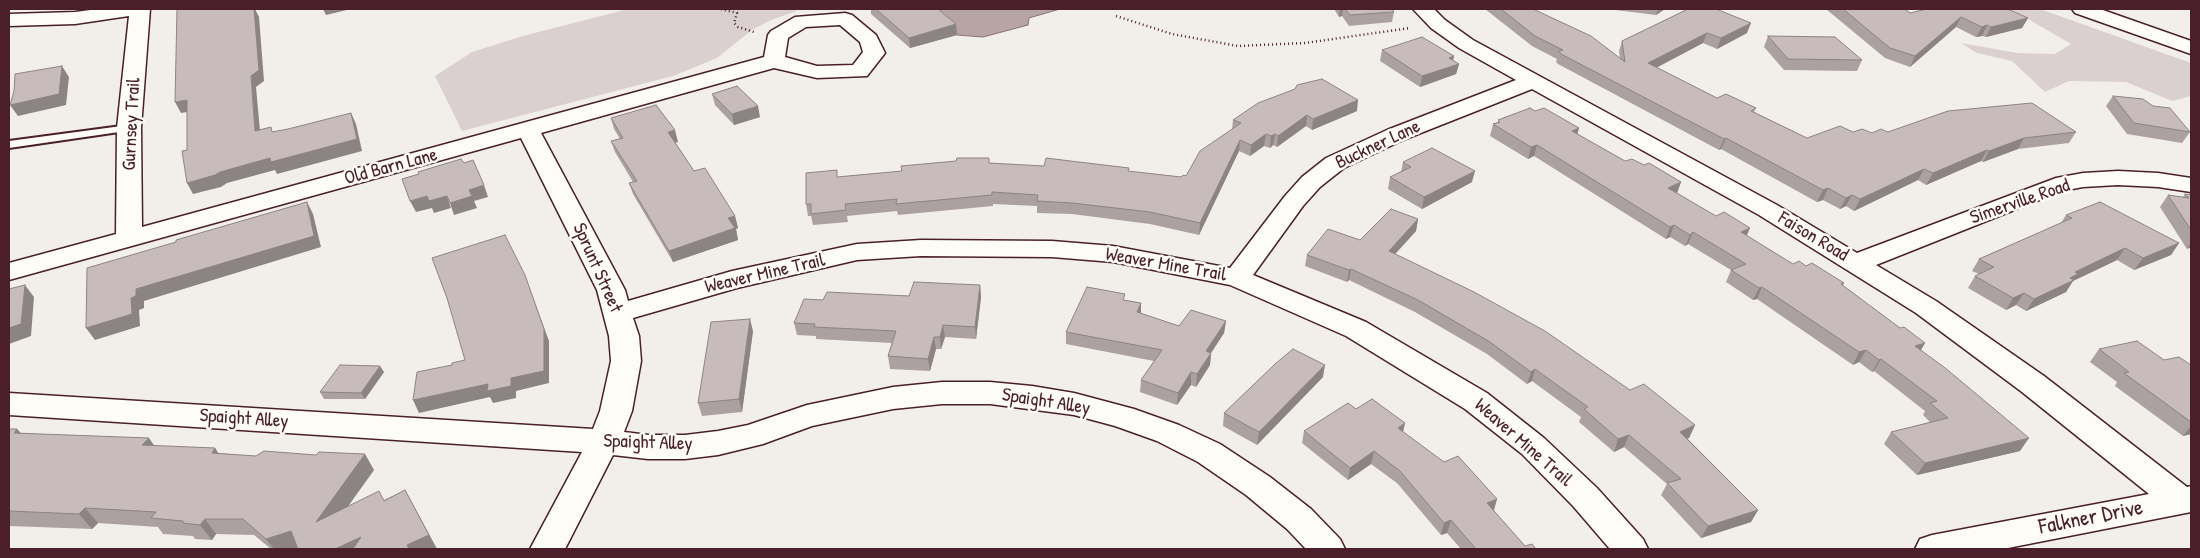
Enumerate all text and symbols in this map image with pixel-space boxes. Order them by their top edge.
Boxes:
street label: Gurnsey Trail [118,77,146,171]
street label: Buckner Lane [1332,115,1424,175]
street label: Old Barn Lane [342,144,440,190]
street label: Simerville Road [1967,174,2073,230]
street label: Faison Road [1774,207,1852,267]
street label: Sprunt Street [567,220,627,316]
street label: Weaver Mine Trail [1104,243,1228,287]
street label: Weaver Mine Trail [703,249,827,299]
street label: Spaight Alley [1000,384,1092,420]
street label: Weaver Mine Trail [1469,394,1577,492]
street label: Spaight Alley [199,405,289,433]
street label: Spaight Alley [603,430,693,456]
street label: Falkner Drive [2037,495,2145,541]

